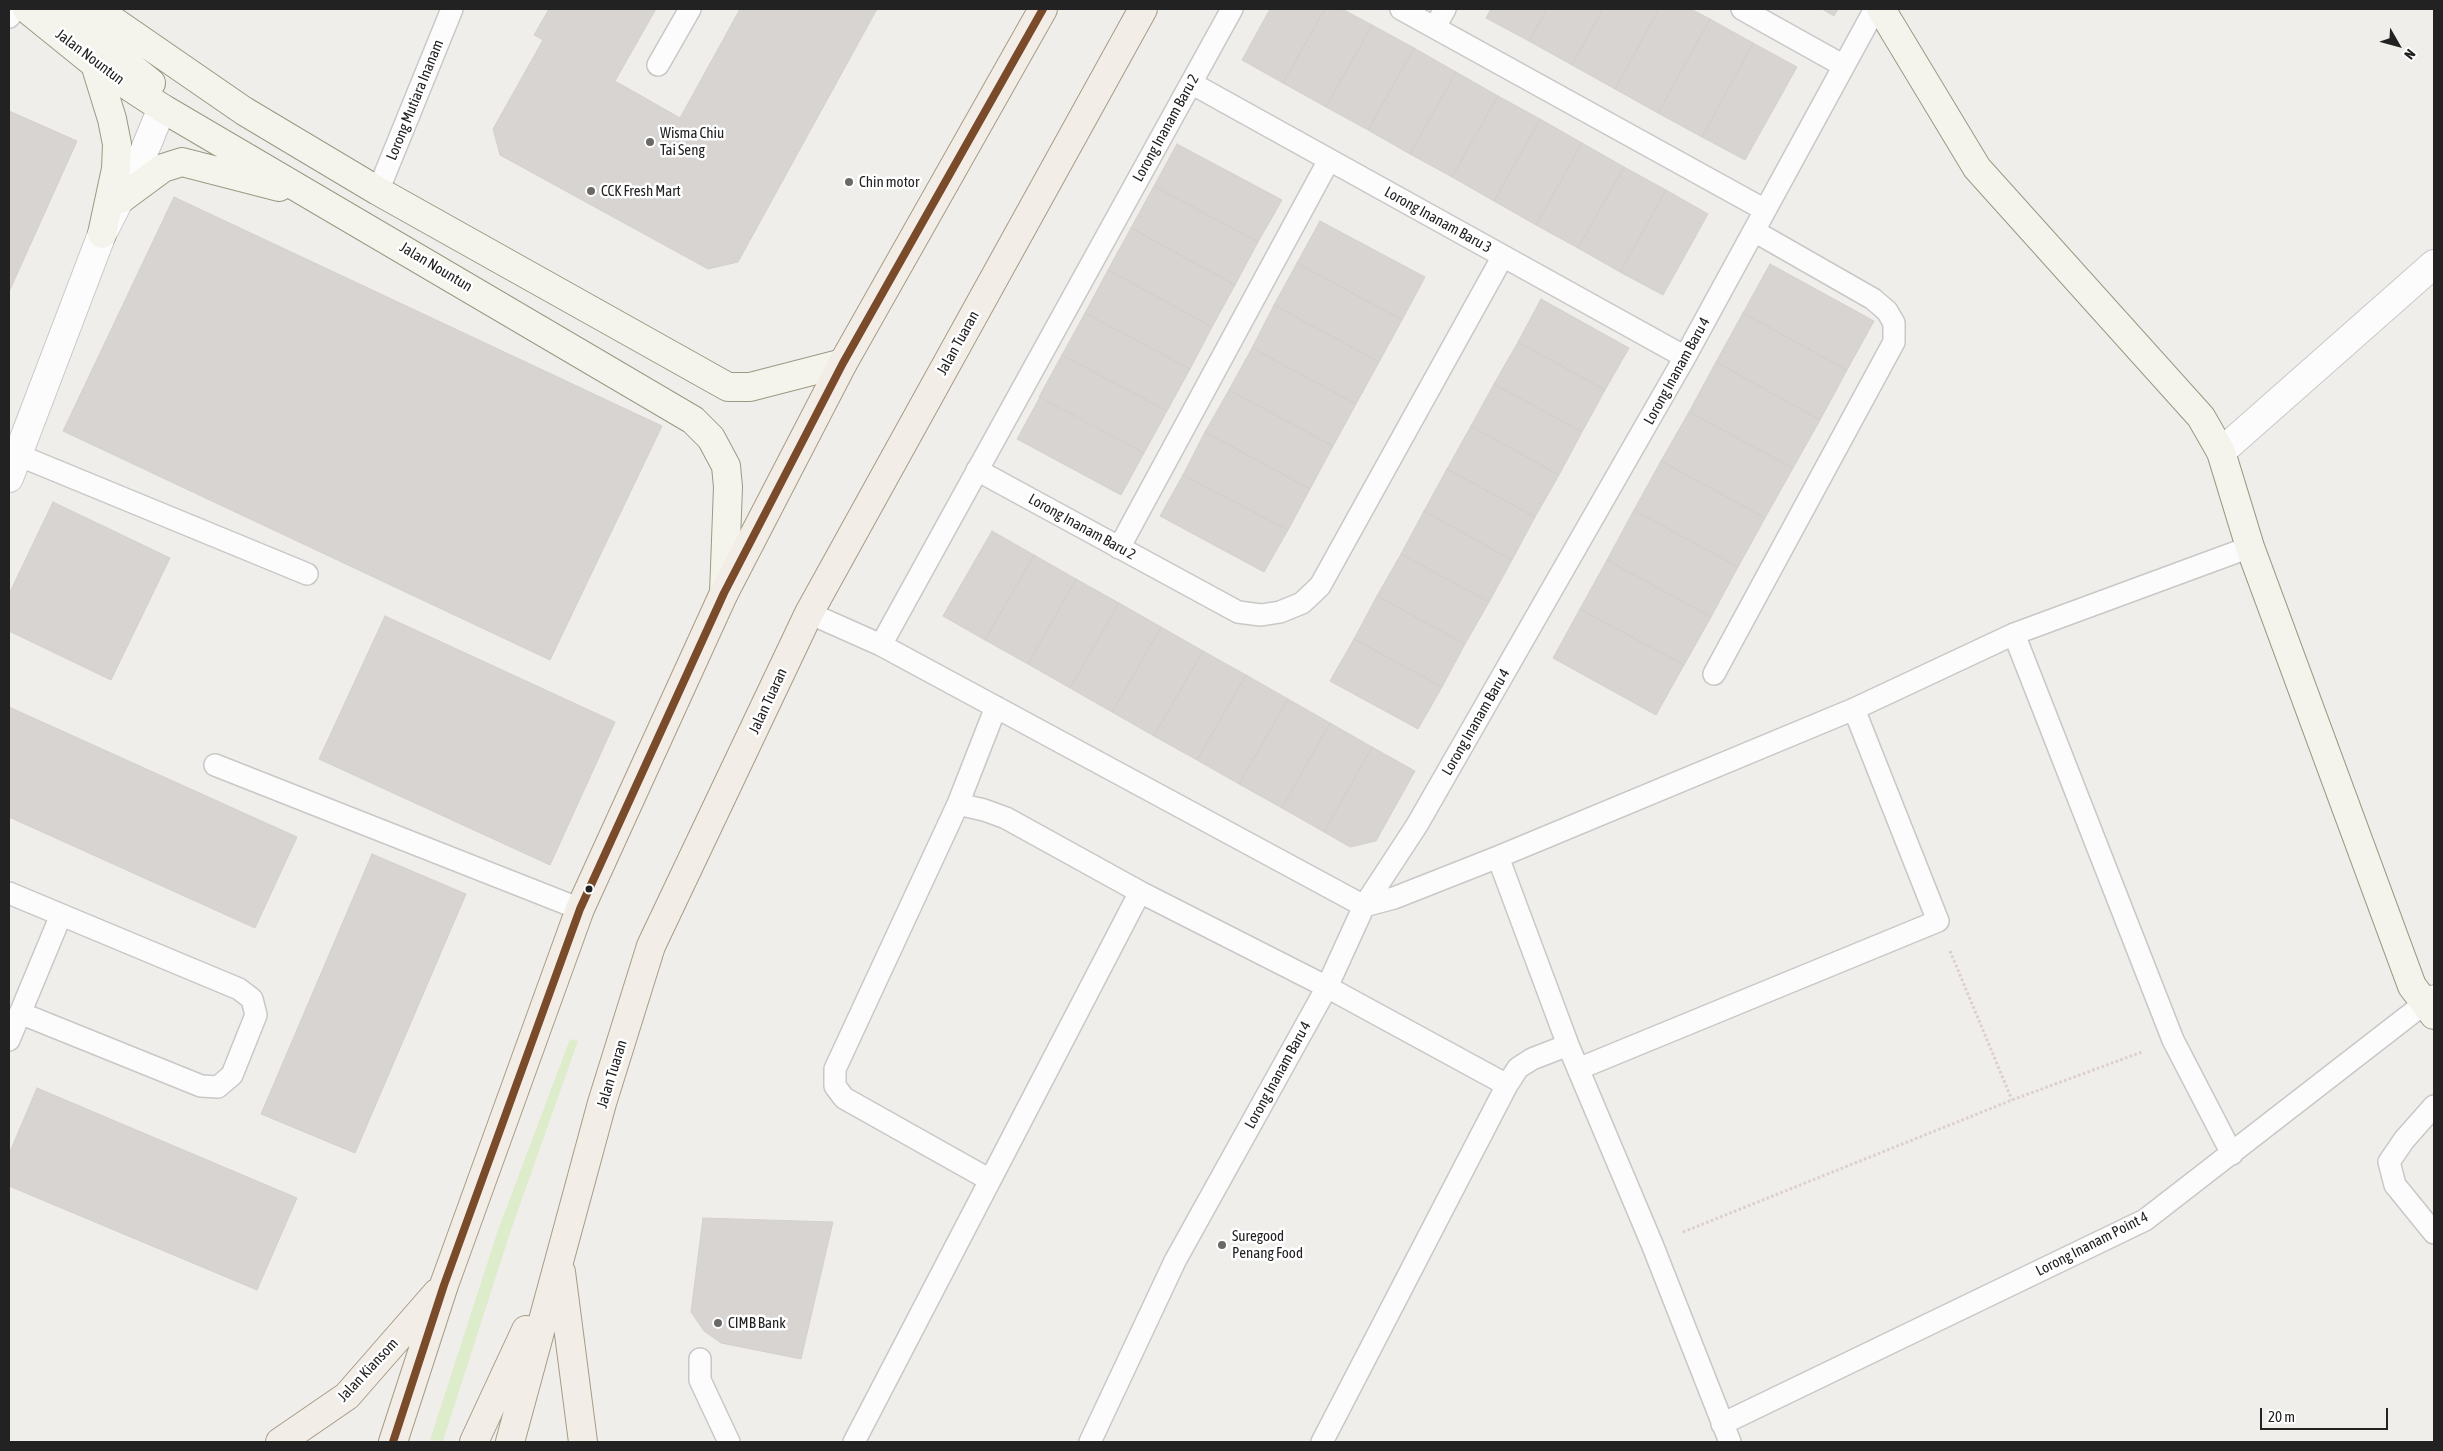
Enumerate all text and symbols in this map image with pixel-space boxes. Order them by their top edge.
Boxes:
north arrow [2373,20,2423,70]
street label: Jalan Nountun [52,25,128,89]
street label: Lorong Mutiara Inanam [383,37,447,163]
text: N [2401,46,2419,62]
street label: Lorong Inanam Baru 2 [1129,71,1203,185]
place label: Wisma Chiu Tai Seng [660,124,724,159]
marker: Wisma Chiu Tai Seng [644,136,656,148]
place label: Chin motor [859,173,919,191]
marker: Chin motor [843,176,855,188]
place label: CCK Fresh Mart [601,182,681,200]
street label: Lorong Inanam Baru 3 [1381,183,1495,257]
marker: CCK Fresh Mart [585,185,597,197]
street label: Jalan Nountun [397,238,475,296]
street label: Jalan Tuaran [933,308,983,378]
street label: Lorong Inanam Baru 4 [1640,314,1714,428]
street label: Lorong Inanam Baru 2 [1025,490,1139,564]
street label: Jalan Tuaran [745,665,791,737]
street label: Lorong Inanam Baru 4 [1438,665,1514,779]
unlabelled marker [584,884,594,894]
street label: Lorong Inanam Baru 4 [1241,1018,1315,1132]
street label: Jalan Tuaran [593,1038,631,1110]
street label: Lorong Inanam Point 4 [2033,1208,2151,1280]
place label: Suregood Penang Food [1232,1227,1303,1262]
marker: Suregood Penang Food [1216,1239,1228,1251]
place label: CIMB Bank [728,1314,786,1332]
marker: CIMB Bank [712,1317,724,1329]
street label: Jalan Kiansom [334,1335,402,1405]
scale bar [2263,1398,2390,1430]
text: 20 m [2268,1408,2295,1425]

